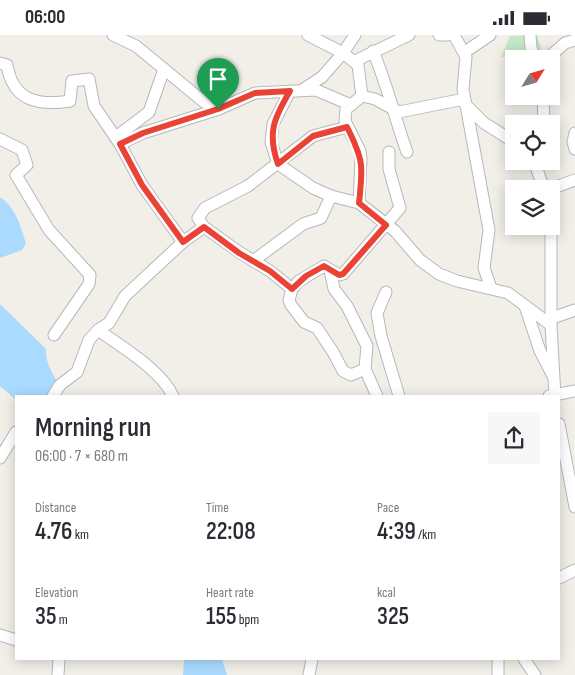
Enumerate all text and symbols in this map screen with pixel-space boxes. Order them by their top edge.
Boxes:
text: 06:00 [25,6,65,29]
north arrow [505,50,560,105]
map controls [505,50,560,235]
pin [197,58,239,109]
icon: arrive [204,65,232,93]
button: locate [505,115,560,170]
button: layers [505,180,560,235]
text: Morning run [35,411,151,444]
button: share [488,412,540,464]
text: 06:00 · 7 × 680 m [35,447,128,466]
text: Distance [35,499,76,516]
text: Time [206,499,229,516]
text: Pace [377,499,399,516]
text: 4.76 [35,516,73,547]
text: 22:08 [206,516,256,547]
text: 4:39 [377,516,416,547]
text: km [73,526,89,543]
text: /km [416,526,436,543]
text: Elevation [35,584,78,601]
text: Heart rate [206,584,254,601]
text: kcal [377,584,396,601]
text: 35 [35,601,56,632]
text: 155 [206,601,237,632]
text: 325 [377,601,409,632]
text: m [56,611,68,628]
text: bpm [237,611,259,628]

